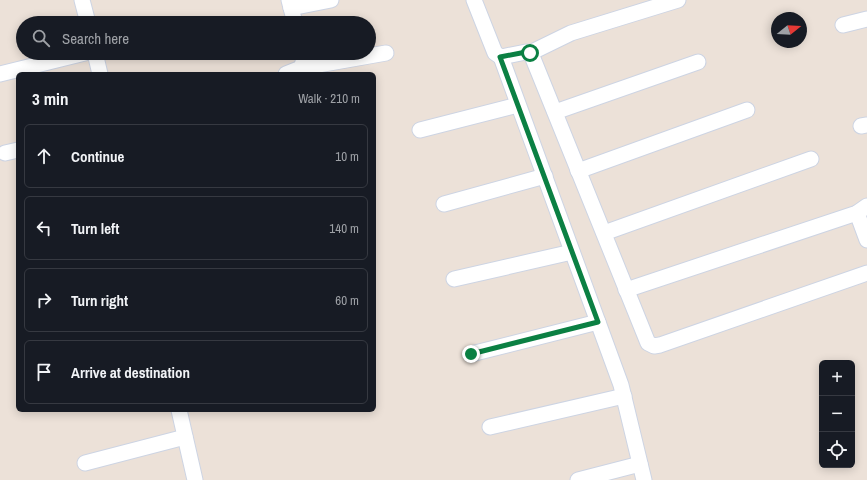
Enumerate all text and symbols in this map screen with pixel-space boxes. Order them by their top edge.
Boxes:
north arrow [771,12,807,48]
search box [16,16,376,60]
icon: search [30,27,52,49]
text: Search here [62,28,129,49]
route start [521,44,539,62]
text: 3 min [32,87,68,110]
text: Walk · 210 m [298,90,360,107]
icon: ahead [33,145,55,167]
text: Continue [71,146,124,167]
text: 10 m [335,148,359,165]
icon: left [33,217,55,239]
text: Turn left [71,218,119,239]
text: 140 m [329,220,359,237]
icon: right [33,289,55,311]
text: Turn right [71,290,128,311]
text: 60 m [335,292,359,309]
route end [462,345,480,363]
map controls [819,360,855,468]
button: + [819,360,855,396]
icon: arrive [33,361,55,383]
text: Arrive at destination [71,362,190,383]
button: − [819,396,855,432]
button: locate [819,432,855,468]

